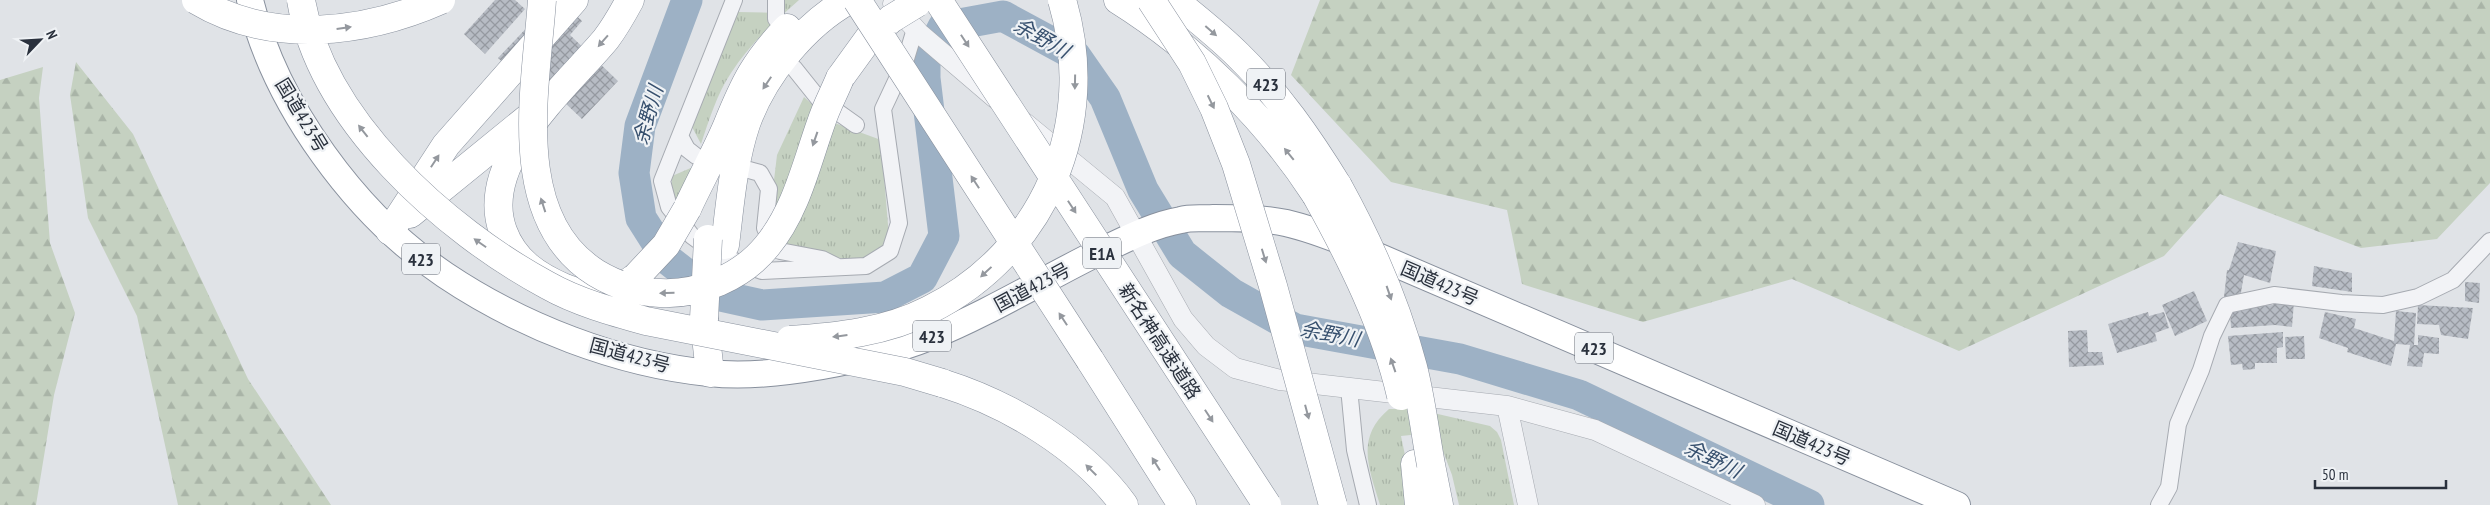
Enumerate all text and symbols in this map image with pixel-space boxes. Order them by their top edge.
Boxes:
water label: 余野川 [1009,12,1076,65]
north arrow [15,15,65,65]
one-way arrow [337,24,353,32]
one-way arrow [1205,25,1217,37]
text: N [42,27,62,42]
one-way arrow [598,34,609,47]
one-way arrow [960,34,969,48]
road number: 423 [1247,68,1285,100]
street label: 国道423号 [270,73,334,157]
one-way arrow [1071,75,1079,91]
one-way arrow [762,77,772,90]
water label: 余野川 [627,81,669,147]
one-way arrow [1207,95,1215,109]
one-way arrow [358,125,369,138]
one-way arrow [811,132,819,147]
one-way arrow [1283,148,1294,161]
one-way arrow [430,154,440,167]
one-way arrow [970,175,980,189]
one-way arrow [539,198,547,213]
one-way arrow [1067,200,1077,213]
one-way arrow [473,238,487,248]
road number: E1A [1083,238,1121,268]
road number: 423 [402,243,440,274]
one-way arrow [1260,248,1268,263]
street label: 国道423号 [1397,256,1483,310]
street label: 国道423号 [990,257,1074,317]
one-way arrow [981,266,993,278]
street label: 新名神高速道路 [1114,279,1206,403]
one-way arrow [1385,286,1393,301]
one-way arrow [659,289,675,297]
one-way arrow [1058,312,1068,325]
water label: 余野川 [1298,316,1364,353]
road number: 423 [913,321,951,352]
one-way arrow [831,332,847,340]
road number: 423 [1575,332,1613,363]
street label: 国道423号 [587,333,673,377]
one-way arrow [1388,358,1396,373]
one-way arrow [1303,405,1311,420]
one-way arrow [1204,409,1214,422]
street label: 国道423号 [1769,416,1855,470]
water label: 余野川 [1680,434,1747,485]
one-way arrow [1151,457,1160,470]
scale bar [2315,458,2446,490]
one-way arrow [1085,464,1097,476]
text: 50 m [2322,465,2348,484]

